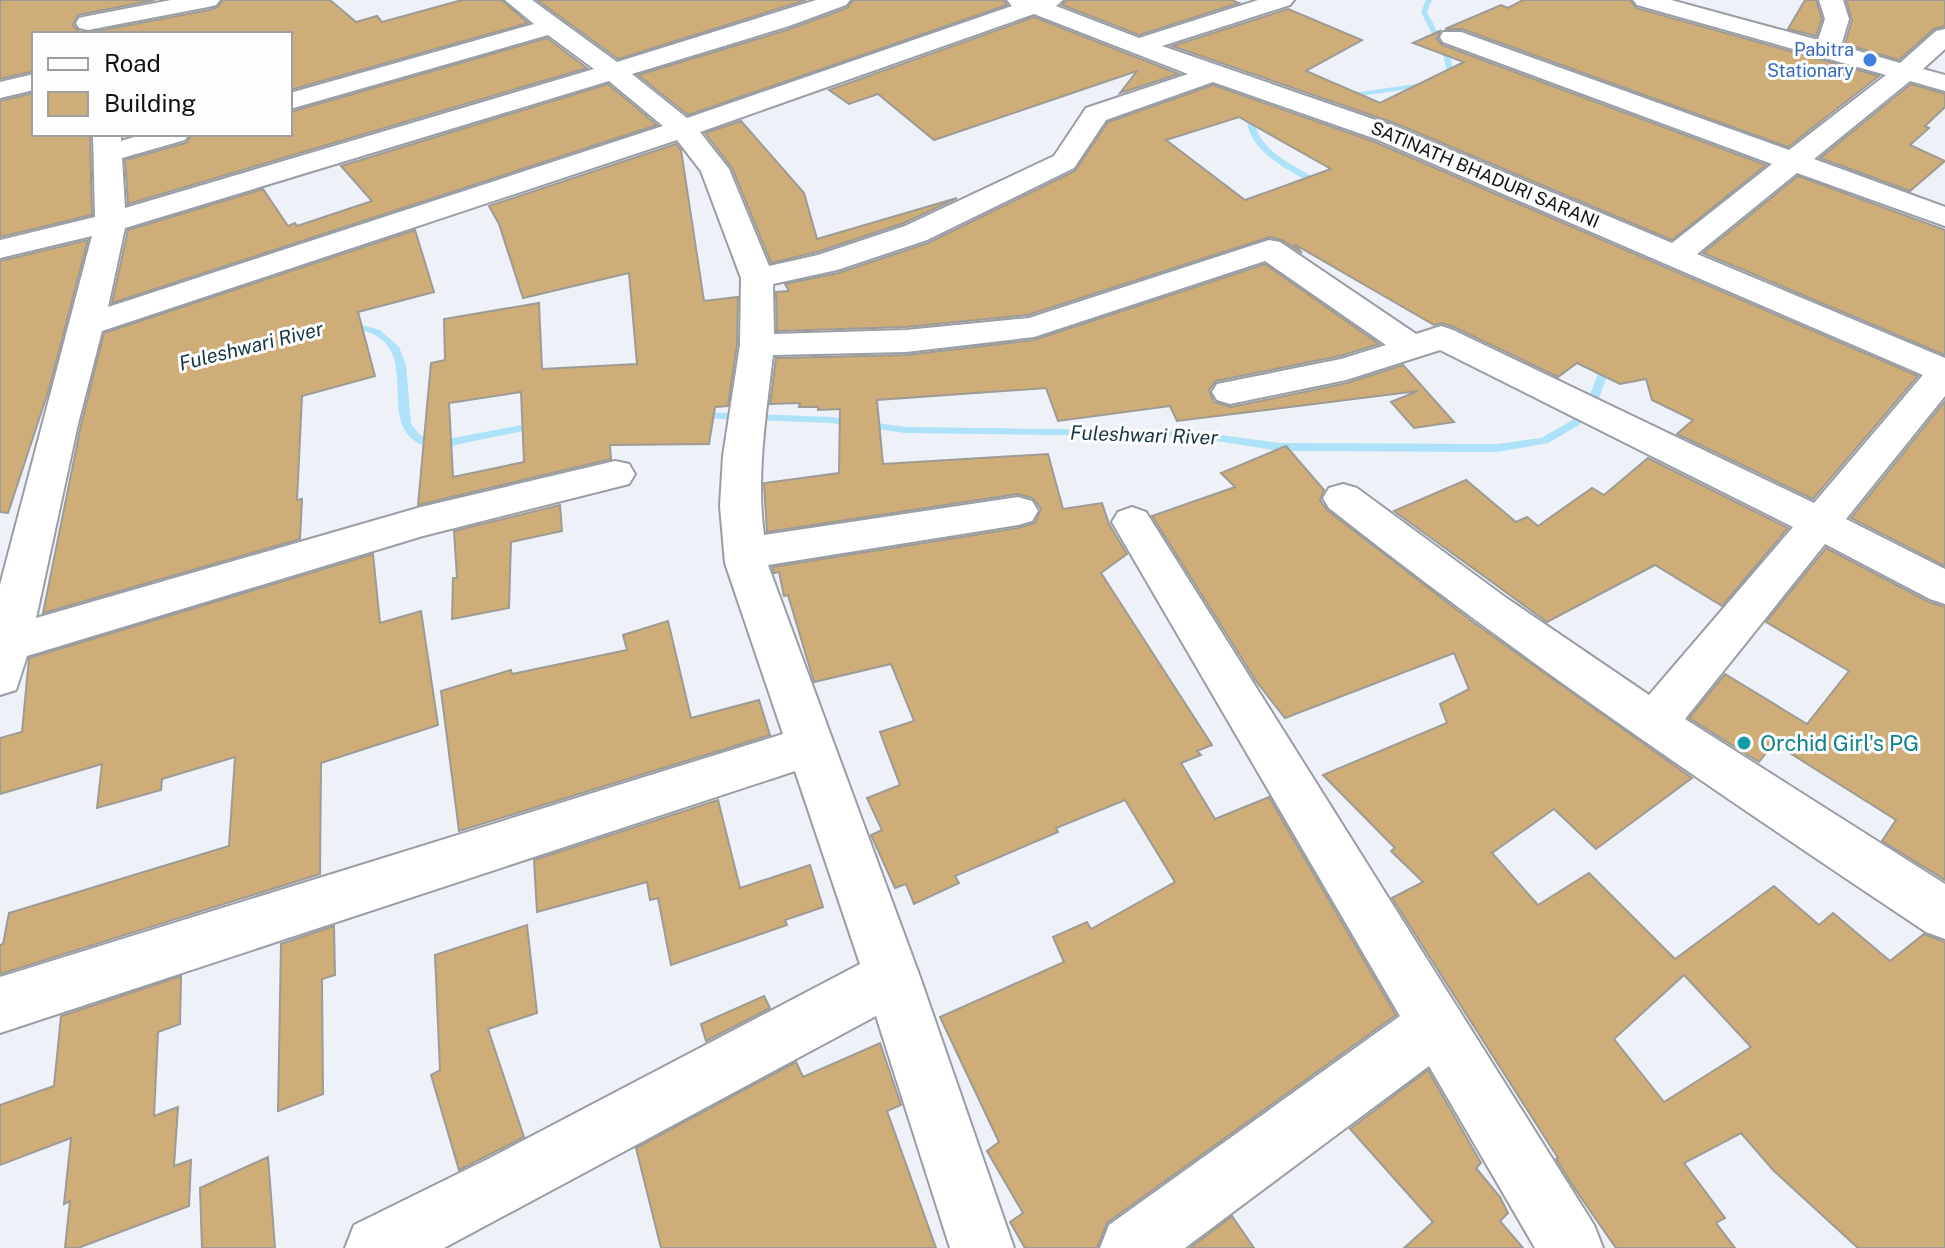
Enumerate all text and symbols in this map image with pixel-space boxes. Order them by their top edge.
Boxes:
legend [32,32,292,136]
place label: Pabitra Stationary [1767,39,1854,81]
text: Road [104,49,161,77]
marker: Pabitra Stationary [1861,51,1879,69]
text: Building [104,89,196,117]
street label: SATINATH BHADURI SARANI [1368,117,1603,232]
water label: Fuleshwari River [176,316,326,376]
water label: Fuleshwari River [1070,420,1219,450]
place label: Orchid Girl's PG [1760,730,1919,756]
marker: Orchid Girl's PG [1735,734,1753,752]

